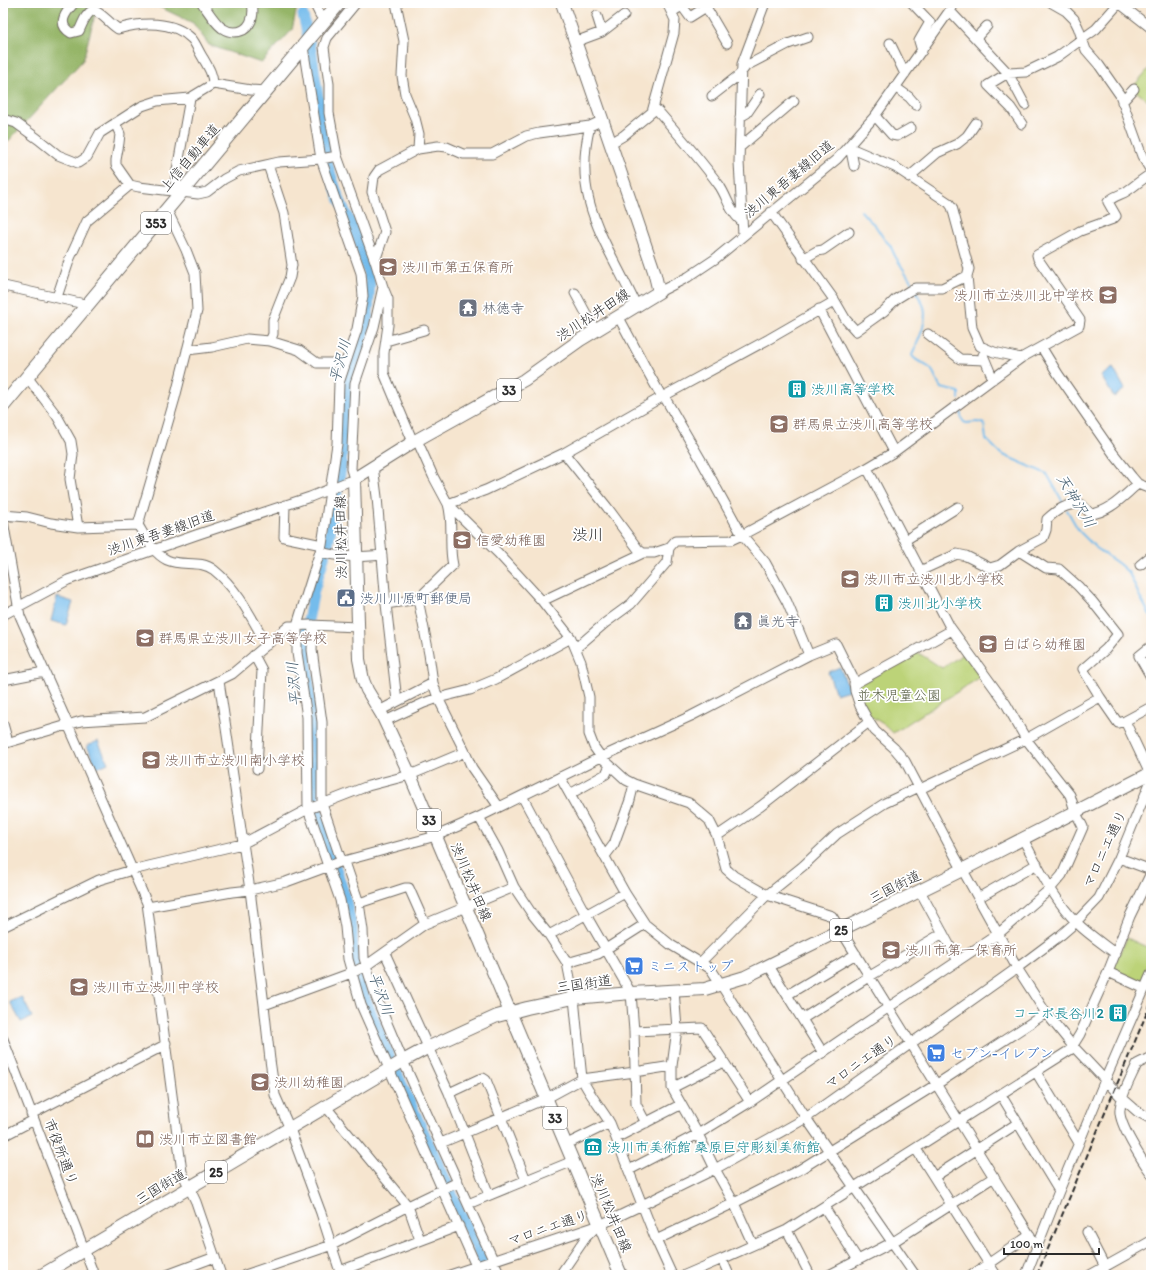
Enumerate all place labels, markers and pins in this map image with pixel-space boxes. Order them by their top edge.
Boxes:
school or university icon: 渋川市第五保育所 [377,256,399,278]
place label: 渋川市第五保育所 [402,259,514,276]
school or university icon: 渋川市立渋川北中学校 [1097,284,1119,306]
place label: 渋川市立渋川北中学校 [954,287,1094,304]
temple icon: 林徳寺 [457,297,479,319]
place label: 林徳寺 [482,300,524,317]
building icon: 渋川高等学校 [786,378,808,400]
place label: 渋川高等学校 [811,381,895,398]
school or university icon: 群馬県立渋川高等学校 [768,413,790,435]
place label: 群馬県立渋川高等学校 [793,416,933,433]
school or university icon: 信愛幼稚園 [451,529,473,551]
place label: 信愛幼稚園 [476,532,546,549]
school or university icon: 渋川市立渋川北小学校 [839,568,861,590]
place label: 渋川市立渋川北小学校 [864,571,1004,588]
public building icon: 渋川川原町郵便局 [335,587,357,609]
place label: 渋川川原町郵便局 [360,590,472,607]
building icon: 渋川北小学校 [873,592,895,614]
place label: 渋川北小学校 [898,595,982,612]
temple icon: 眞光寺 [732,610,754,632]
place label: 眞光寺 [757,613,799,630]
school or university icon: 群馬県立渋川女子高等学校 [134,627,156,649]
place label: 群馬県立渋川女子高等学校 [159,630,327,647]
school or university icon: 白ばら幼稚園 [977,633,999,655]
place label: 白ばら幼稚園 [1002,636,1086,653]
school or university icon: 渋川市立渋川南小学校 [140,749,162,771]
place label: 渋川市立渋川南小学校 [165,752,305,769]
school or university icon: 渋川市第一保育所 [880,939,902,961]
place label: 渋川市第一保育所 [905,942,1017,959]
supermarket icon: ミニストップ [623,955,645,977]
place label: ミニストップ [648,958,733,975]
school or university icon: 渋川市立渋川中学校 [68,976,90,998]
place label: 渋川市立渋川中学校 [93,979,219,996]
building icon: コーポ長谷川2 [1107,1002,1129,1024]
place label: コーポ長谷川2 [1013,1005,1105,1022]
supermarket icon: セブン-イレブン [925,1042,947,1064]
place label: セブン-イレブン [950,1045,1054,1062]
school or university icon: 渋川幼稚園 [249,1071,271,1093]
place label: 渋川幼稚園 [274,1074,344,1091]
library icon: 渋川市立図書館 [134,1128,156,1150]
place label: 渋川市立図書館 [159,1131,257,1148]
museum icon: 渋川市美術館 桑原巨守彫刻美術館 [582,1136,604,1158]
place label: 渋川市美術館 桑原巨守彫刻美術館 [607,1139,820,1156]

